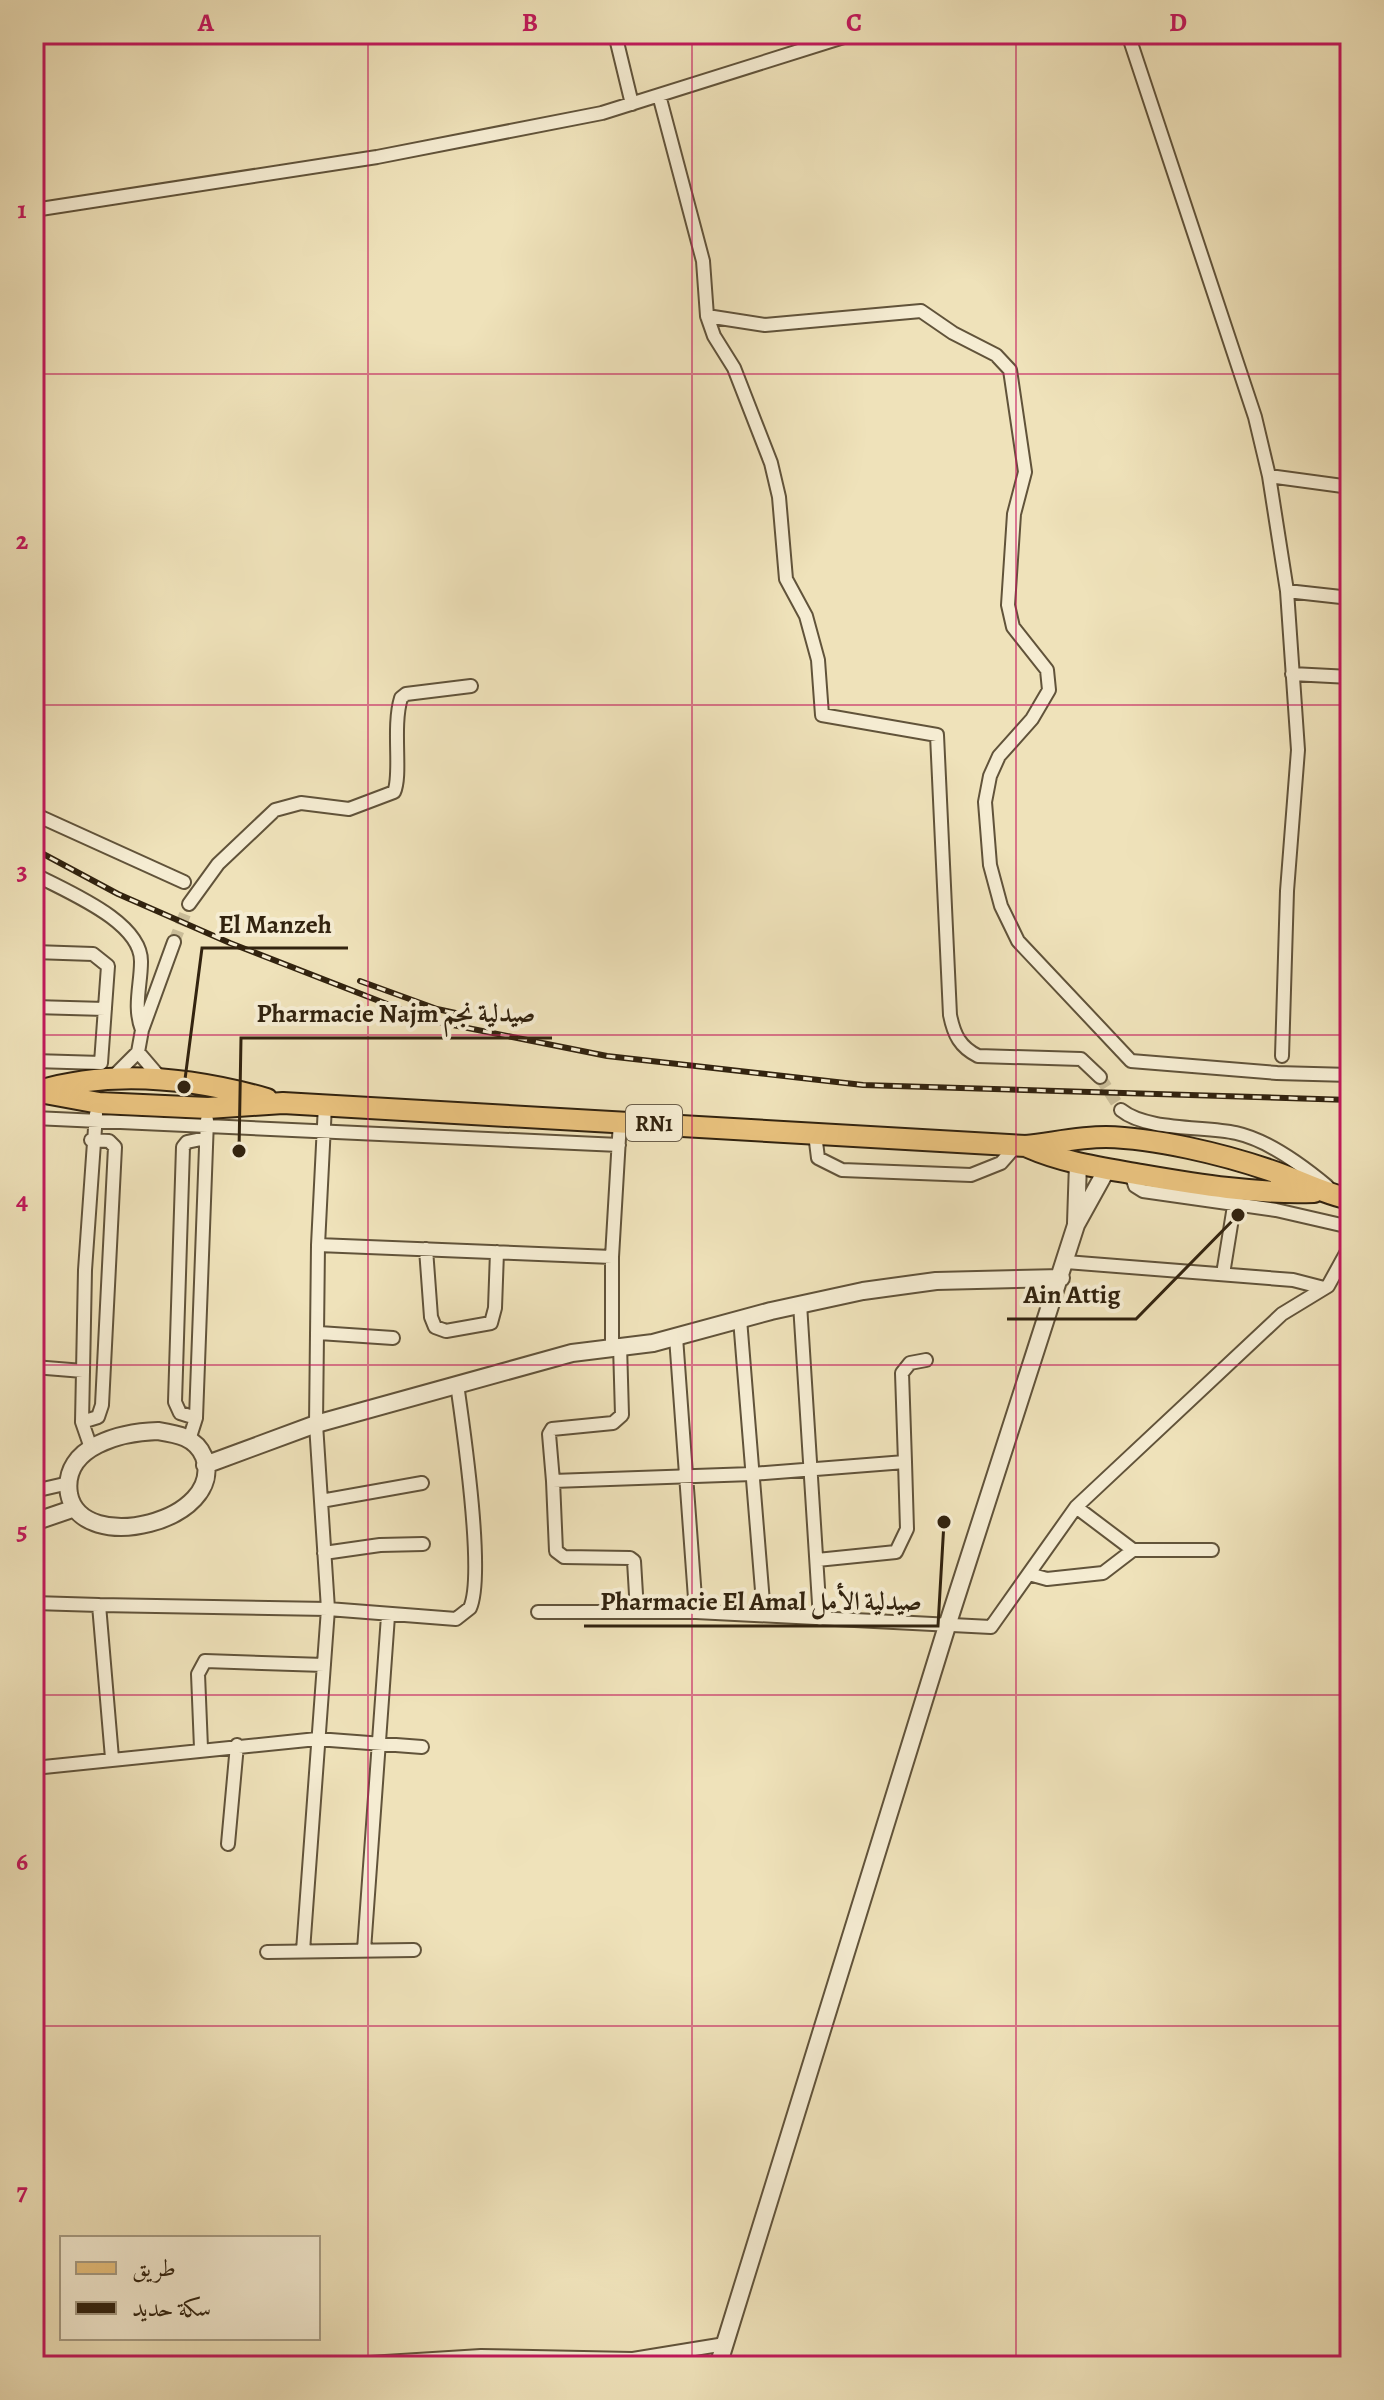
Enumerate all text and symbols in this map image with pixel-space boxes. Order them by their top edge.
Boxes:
text: A [197,5,215,40]
text: B [522,5,538,40]
text: C [846,5,862,40]
text: D [1169,5,1187,40]
text: 1 [17,192,27,227]
text: 2 [16,523,29,558]
text: 3 [16,853,28,888]
callout: El Manzeh [202,898,348,948]
text: El Manzeh [218,907,332,942]
callout: Pharmacie Najm صيدلية نجم [241,988,552,1038]
text: Pharmacie Najm صيدلية نجم [257,996,535,1037]
road number: RN1 [626,1105,682,1141]
text: 4 [16,1183,28,1218]
callout: Ain Attig [1007,1269,1136,1319]
text: Ain Attig [1023,1277,1121,1312]
text: 5 [16,1513,28,1548]
callout: Pharmacie El Amal صيدلية الأمل [584,1576,938,1626]
text: Pharmacie El Amal صيدلية الأمل [600,1582,922,1620]
text: 6 [16,1844,28,1879]
text: 7 [16,2174,28,2209]
legend [60,2236,320,2340]
text: طريق [132,2252,176,2284]
text: سكة حديد [132,2292,211,2324]

